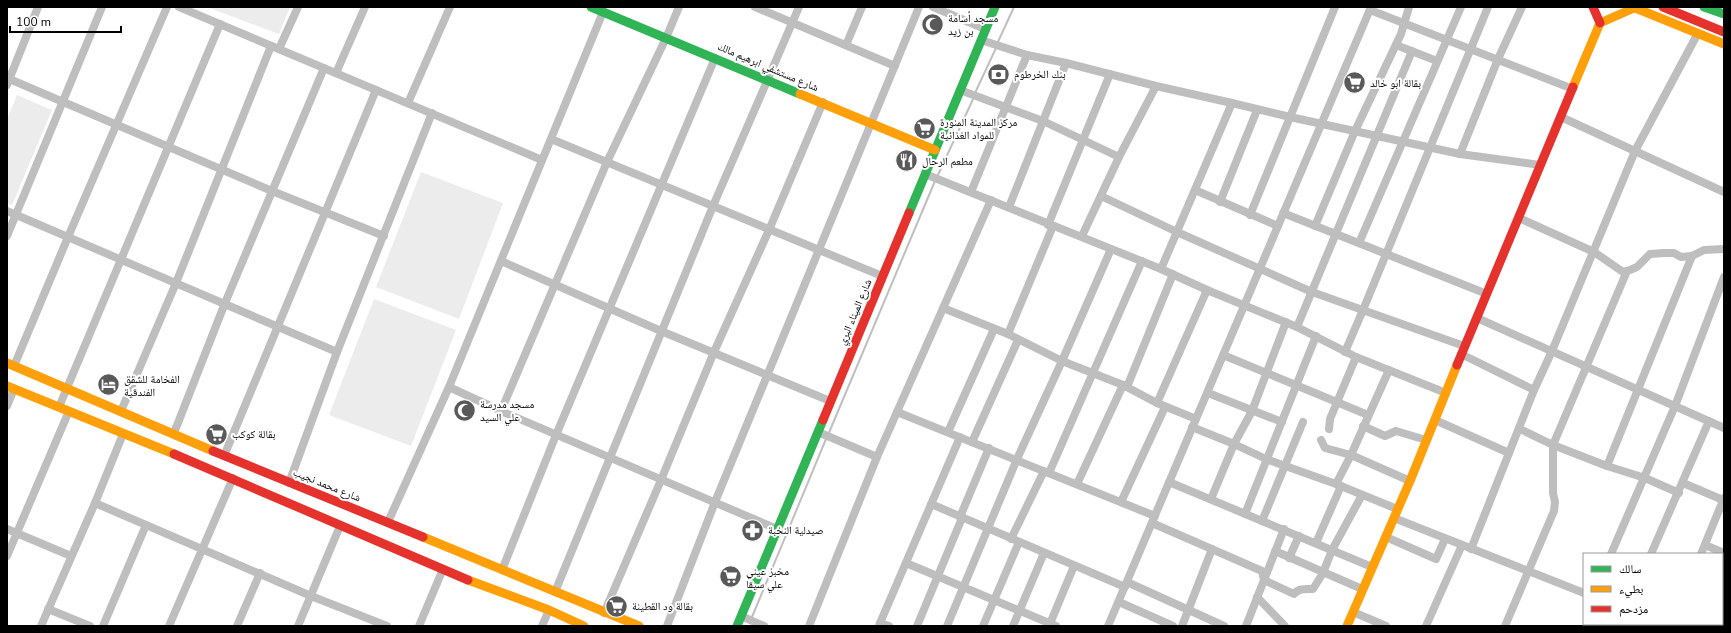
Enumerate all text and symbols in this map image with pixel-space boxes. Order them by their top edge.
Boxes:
scale bar [10,8,121,34]
mosque icon: مسجد أسامة بن زيد [920,11,946,37]
place label: مسجد أسامة بن زيد [948,11,998,39]
text: 100 m [16,14,51,30]
street label: شارع مستشفي ابرهيم مالك [715,39,821,96]
bank icon: بنك الخرطوم [985,61,1011,87]
place label: بنك الخرطوم [1014,67,1066,82]
supermarket icon: بقالة ابو خالد [1341,70,1367,96]
place label: بقالة ابو خالد [1370,76,1421,91]
supermarket icon: مركز المدينة المنورة للمواد الغذائية [911,115,937,141]
place label: مركز المدينة المنورة للمواد الغذائية [940,115,1017,143]
restaurant icon: مطعم الرحال [894,148,920,174]
place label: مطعم الرحال [922,154,973,169]
street label: شارع الميناء البري [834,277,876,348]
hotel icon: الفخامة للشقق الفندقية [95,372,121,398]
place label: الفخامة للشقق الفندقية [124,372,180,400]
mosque icon: مسجد مدرسة علي السيد [452,397,478,423]
place label: مسجد مدرسة علي السيد [480,397,534,425]
supermarket icon: بقالة كوكب [204,421,230,447]
place label: بقالة كوكب [232,427,275,442]
street label: شارع محمد نجيب [291,465,363,505]
pharmacy icon: صيدلية النخبة [740,517,766,543]
place label: صيدلية النخبة [768,523,824,538]
legend [1583,553,1723,625]
text: سالك [1619,561,1641,577]
supermarket icon: مخبز عيني علي سيقا [718,564,744,590]
place label: مخبز عيني علي سيقا [746,564,789,592]
text: بطيء [1619,581,1643,599]
supermarket icon: بقالة ود القطينة [603,593,629,619]
place label: بقالة ود القطينة [632,599,693,614]
text: مزدحم [1619,601,1648,617]

